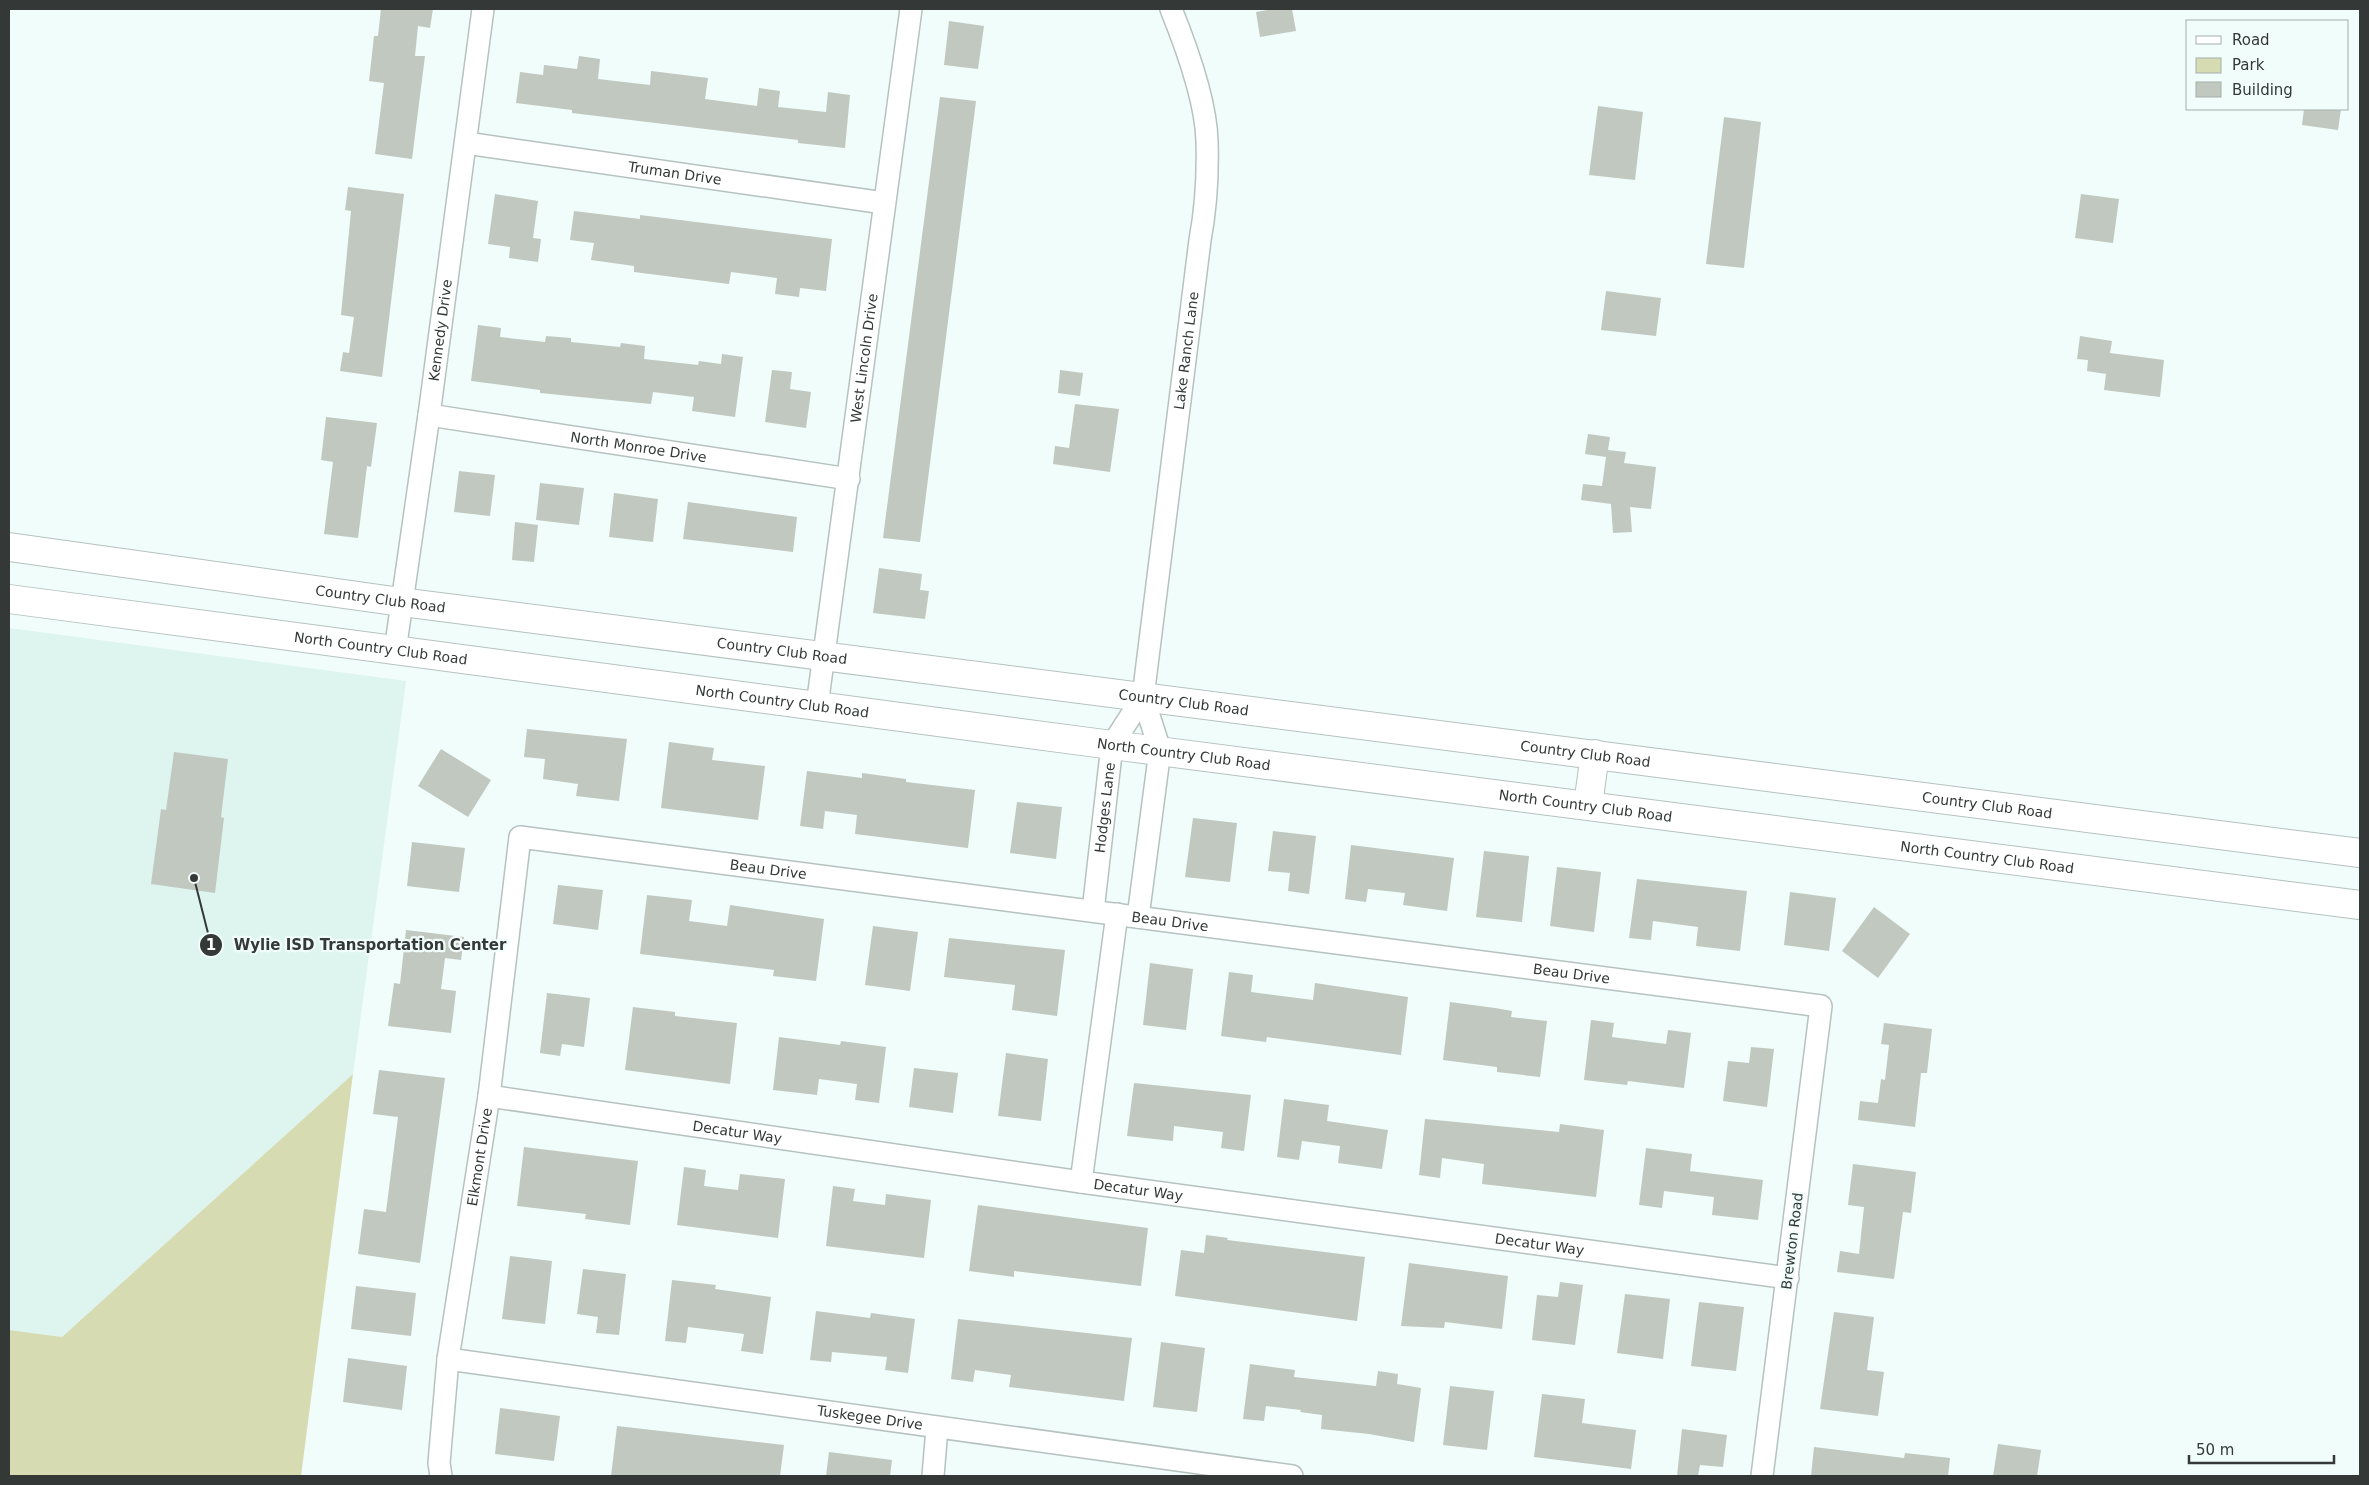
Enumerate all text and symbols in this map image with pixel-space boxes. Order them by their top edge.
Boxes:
legend [2186,20,2349,110]
text: Road [2232,31,2270,49]
text: Park [2232,56,2265,74]
text: Building [2232,81,2293,99]
street label: Truman Drive [626,158,723,188]
street label: Kennedy Drive [426,278,455,382]
street label: Lake Ranch Lane [1171,291,1201,411]
street label: West Lincoln Drive [847,292,881,424]
street label: North Monroe Drive [569,429,708,465]
street label: Country Club Road [314,582,446,616]
street label: North Country Club Road [293,629,468,668]
street label: Country Club Road [716,635,848,667]
street label: North Country Club Road [695,682,870,721]
street label: Country Club Road [1118,686,1250,719]
street label: North Country Club Road [1096,735,1272,773]
street label: Country Club Road [1519,737,1652,770]
street label: Hodges Lane [1092,761,1118,854]
street label: North Country Club Road [1498,787,1673,825]
street label: Country Club Road [1921,789,2053,822]
street label: North Country Club Road [1899,838,2075,876]
street label: Beau Drive [729,856,808,882]
street label: Beau Drive [1131,909,1209,934]
callout: Wylie ISD Transportation Center [198,930,516,960]
text: 1 [206,936,216,954]
text: Wylie ISD Transportation Center [234,936,507,954]
street label: Beau Drive [1532,961,1611,987]
street label: Elkmont Drive [464,1107,495,1207]
street label: Decatur Way [692,1118,783,1146]
street label: Decatur Way [1093,1176,1184,1204]
street label: Brewton Road [1778,1192,1806,1290]
street label: Decatur Way [1494,1230,1585,1258]
street label: Tuskegee Drive [815,1402,924,1433]
scale bar [2189,1432,2334,1464]
text: 50 m [2196,1441,2234,1459]

